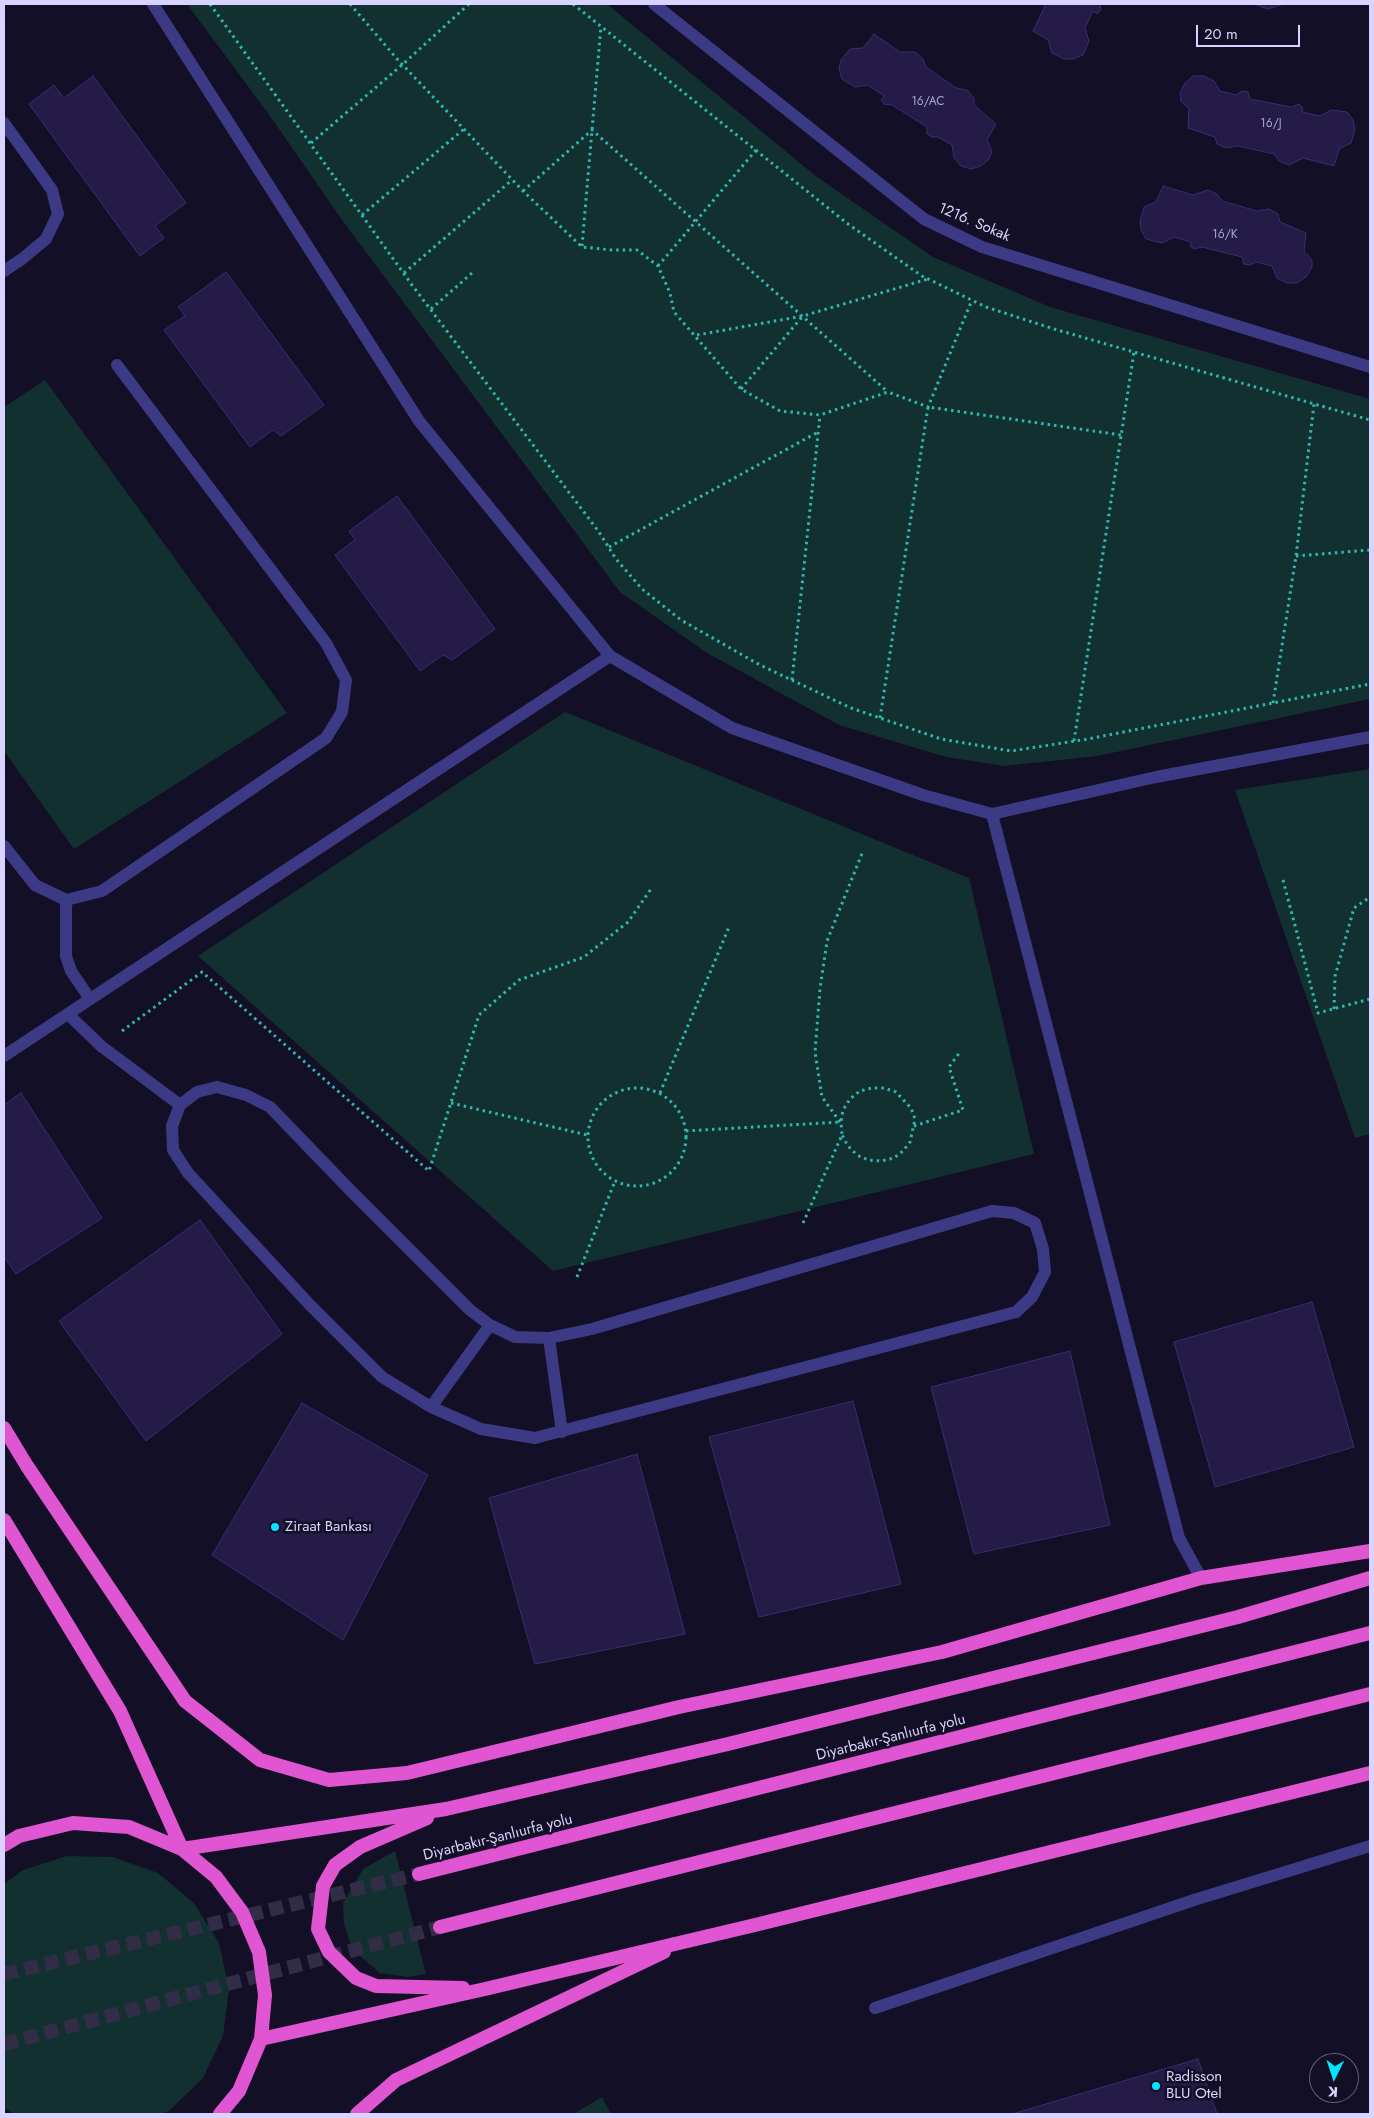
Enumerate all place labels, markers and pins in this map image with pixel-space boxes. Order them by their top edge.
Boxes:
place label: Ziraat Bankası [285,1518,372,1536]
marker: Ziraat Bankası [269,1521,281,1533]
place label: Radisson BLU Otel [1166,2068,1222,2103]
marker: Radisson BLU Otel [1150,2080,1162,2092]

